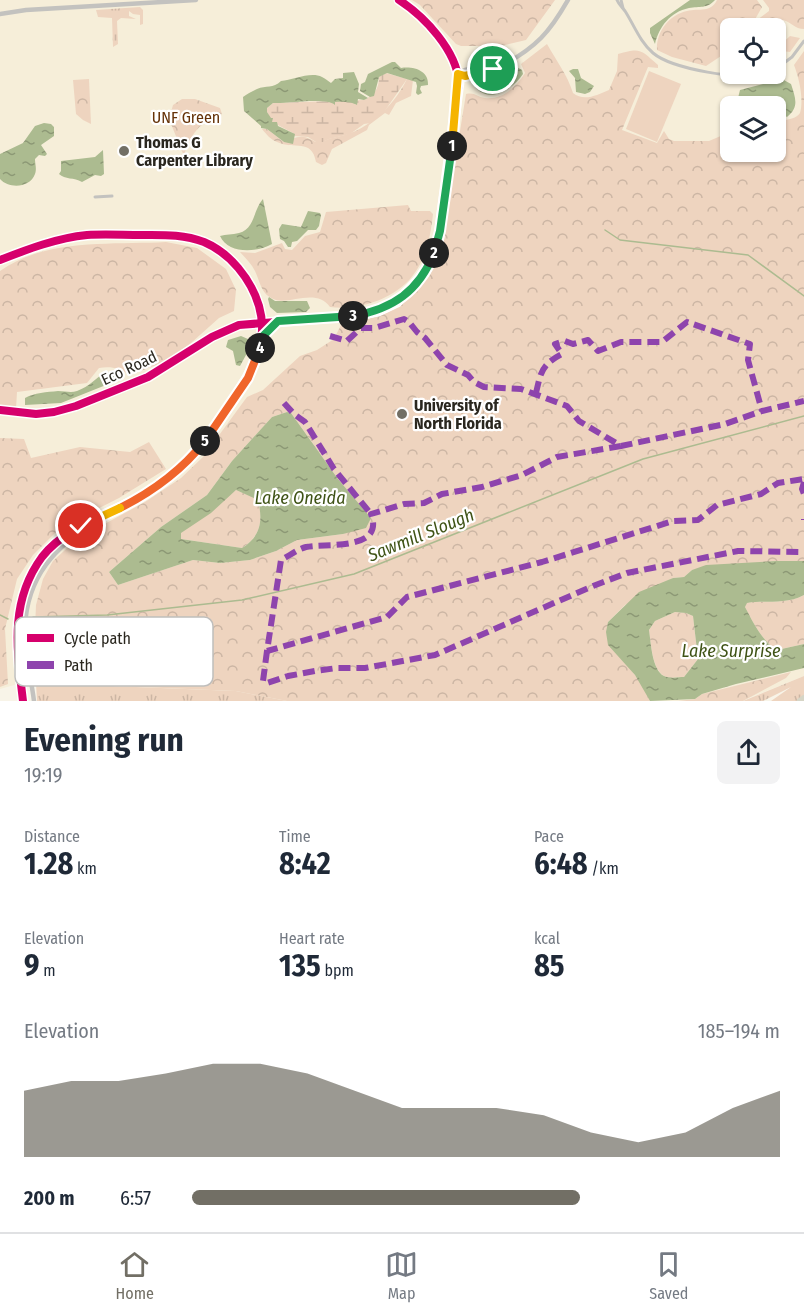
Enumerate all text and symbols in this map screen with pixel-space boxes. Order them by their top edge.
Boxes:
map controls [720,18,786,162]
button: locate [720,18,786,84]
pin [467,43,518,94]
icon: arrive [476,52,509,85]
button: layers [720,96,786,162]
park label: UNF Green [152,108,220,127]
pin: 1 [437,131,467,161]
place label: Thomas G Carpenter Library [136,133,253,170]
text: 1 [449,136,455,155]
marker: Thomas G Carpenter Library [117,144,131,158]
pin: 2 [419,238,449,268]
text: 2 [430,243,438,262]
pin: 3 [338,301,368,331]
text: 3 [349,306,357,325]
pin: 4 [245,333,275,363]
text: 4 [256,338,264,357]
street label: Eco Road [98,347,160,389]
place label: University of North Florida [414,396,502,433]
marker: University of North Florida [395,407,409,421]
pin: 5 [190,426,220,456]
text: 5 [201,431,209,450]
water label: Lake Oneida [254,487,346,509]
pin [55,500,106,551]
water label: Sawmill Slough [364,504,477,567]
icon: check [64,509,97,542]
legend [15,617,213,686]
text: Cycle path [64,629,131,648]
water label: Lake Surprise [681,640,781,662]
text: Path [64,656,93,675]
text: Evening run [24,720,184,760]
button: share [717,721,780,784]
text: 19:19 [24,763,62,787]
text: Distance [24,827,80,846]
text: Time [279,827,311,846]
text: Pace [534,827,564,846]
text: 1.28 [24,846,73,882]
text: 8:42 [279,846,331,882]
text: 6:48 [534,846,588,882]
text: km [73,859,97,878]
text: /km [588,859,619,878]
text: Elevation [24,929,84,948]
text: Heart rate [279,929,345,948]
text: kcal [534,929,560,948]
text: 9 [24,948,40,984]
text: 135 [279,948,321,984]
text: 85 [534,948,565,984]
text: m [40,961,56,980]
text: bpm [321,961,354,980]
text: Elevation [24,1019,99,1043]
text: 185–194 m [698,1019,780,1043]
text: 200 m [24,1186,75,1210]
text: 6:57 [120,1186,151,1210]
tab: Home [116,1248,154,1303]
tab: Map [385,1248,418,1303]
tab: Saved [649,1248,688,1303]

